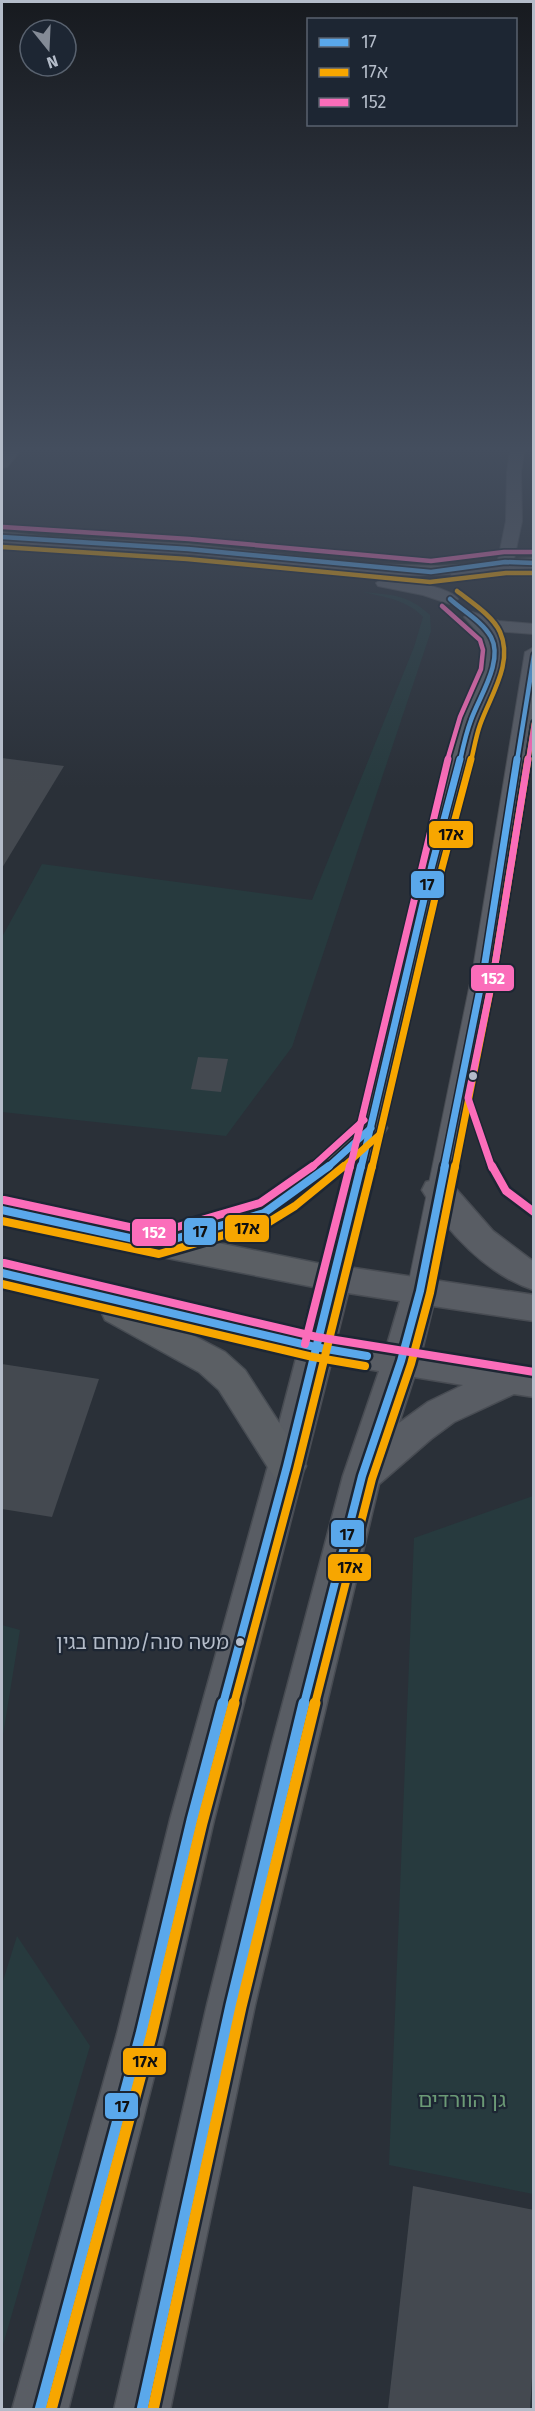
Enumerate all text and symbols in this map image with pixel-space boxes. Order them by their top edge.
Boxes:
north arrow [18,18,78,78]
legend [307,18,517,126]
text: 17 [361,31,377,53]
text: N [45,51,60,72]
text: 17א [361,61,388,83]
text: 152 [361,91,387,113]
line badge: 17א [428,820,474,849]
text: 17א [438,825,464,844]
line badge: 17 [410,870,445,899]
text: 17 [420,875,435,894]
line badge: 152 [470,964,515,992]
text: 152 [481,969,505,988]
unlabelled marker [467,1070,479,1082]
line badge: 17א [224,1214,270,1243]
line badge: 17 [183,1217,217,1246]
line badge: 152 [131,1218,177,1247]
text: 17א [234,1219,260,1238]
text: 17 [193,1222,208,1241]
text: 152 [142,1223,166,1242]
line badge: 17 [330,1519,365,1548]
text: 17 [340,1525,355,1544]
line badge: 17א [327,1553,372,1582]
text: 17א [337,1558,363,1577]
place label: משה סנה/מנחם בגין [56,1630,229,1654]
marker: משה סנה/מנחם בגין [234,1636,246,1648]
line badge: 17א [122,2047,167,2076]
text: 17א [132,2052,158,2071]
park label: גן הוורדים [418,2087,506,2113]
line badge: 17 [104,2092,139,2120]
text: 17 [115,2097,130,2116]

